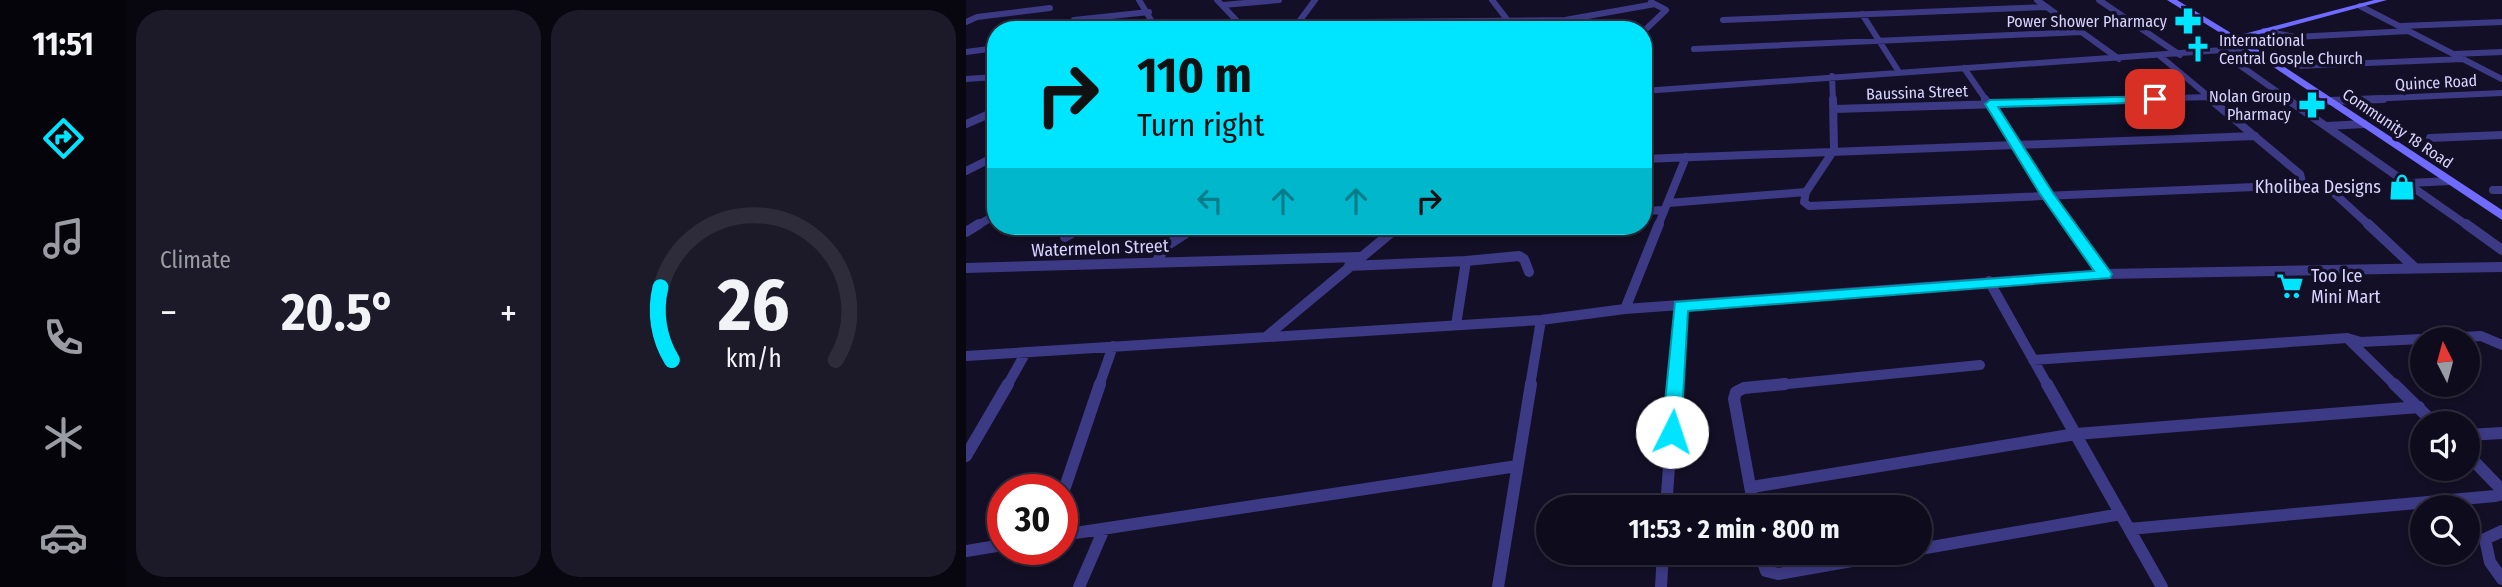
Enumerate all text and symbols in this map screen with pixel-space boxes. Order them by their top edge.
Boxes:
pharmacy icon: Power Shower Pharmacy [2173,6,2203,36]
place label: Power Shower Pharmacy [2006,12,2168,31]
text: 11:51 [32,25,94,63]
place label: International Central Gosple Church [2219,31,2363,68]
church icon: International Central Gosple Church [2183,34,2213,64]
text: 110 m [1137,46,1252,105]
icon: right [1022,49,1113,140]
pin [2125,69,2185,129]
street label: Quince Road [2394,71,2478,94]
icon: arrive [2136,80,2174,118]
street label: Baussina Street [1866,81,1969,104]
street label: Community 18 Road [2339,84,2456,172]
place label: Nolan Group Pharmacy [2209,87,2292,124]
pharmacy icon: Nolan Group Pharmacy [2297,90,2327,120]
text: Turn right [1137,106,1264,144]
icon: directions [39,114,88,163]
shop icon: Kholibea Designs [2387,172,2417,202]
place label: Kholibea Designs [2255,176,2381,198]
icon: left [1191,182,1229,220]
icon: ahead [1264,182,1302,220]
icon: ahead [1337,182,1375,220]
icon: right [1410,182,1448,220]
icon: music [39,214,88,263]
street label: Watermelon Street [1031,235,1169,261]
text: Climate [160,246,231,274]
text: 26 [717,262,789,349]
place label: Too Ice Mini Mart [2311,265,2380,308]
supermarket icon: Too Ice Mini Mart [2275,271,2305,301]
text: 20.5° [281,281,396,344]
text: − [160,290,177,336]
text: + [500,290,517,336]
icon: phone [39,313,88,362]
north arrow [2410,327,2480,397]
map controls [2410,327,2480,565]
text: km/h [726,343,781,373]
position arrow [1635,395,1709,469]
button: sound [2410,411,2480,481]
icon: climate [39,413,88,462]
speed limit sign: 30 [987,474,1078,565]
button: search [2410,495,2480,565]
icon: car [39,513,88,562]
text: 11:53 · 2 min · 800 m [1628,514,1840,545]

